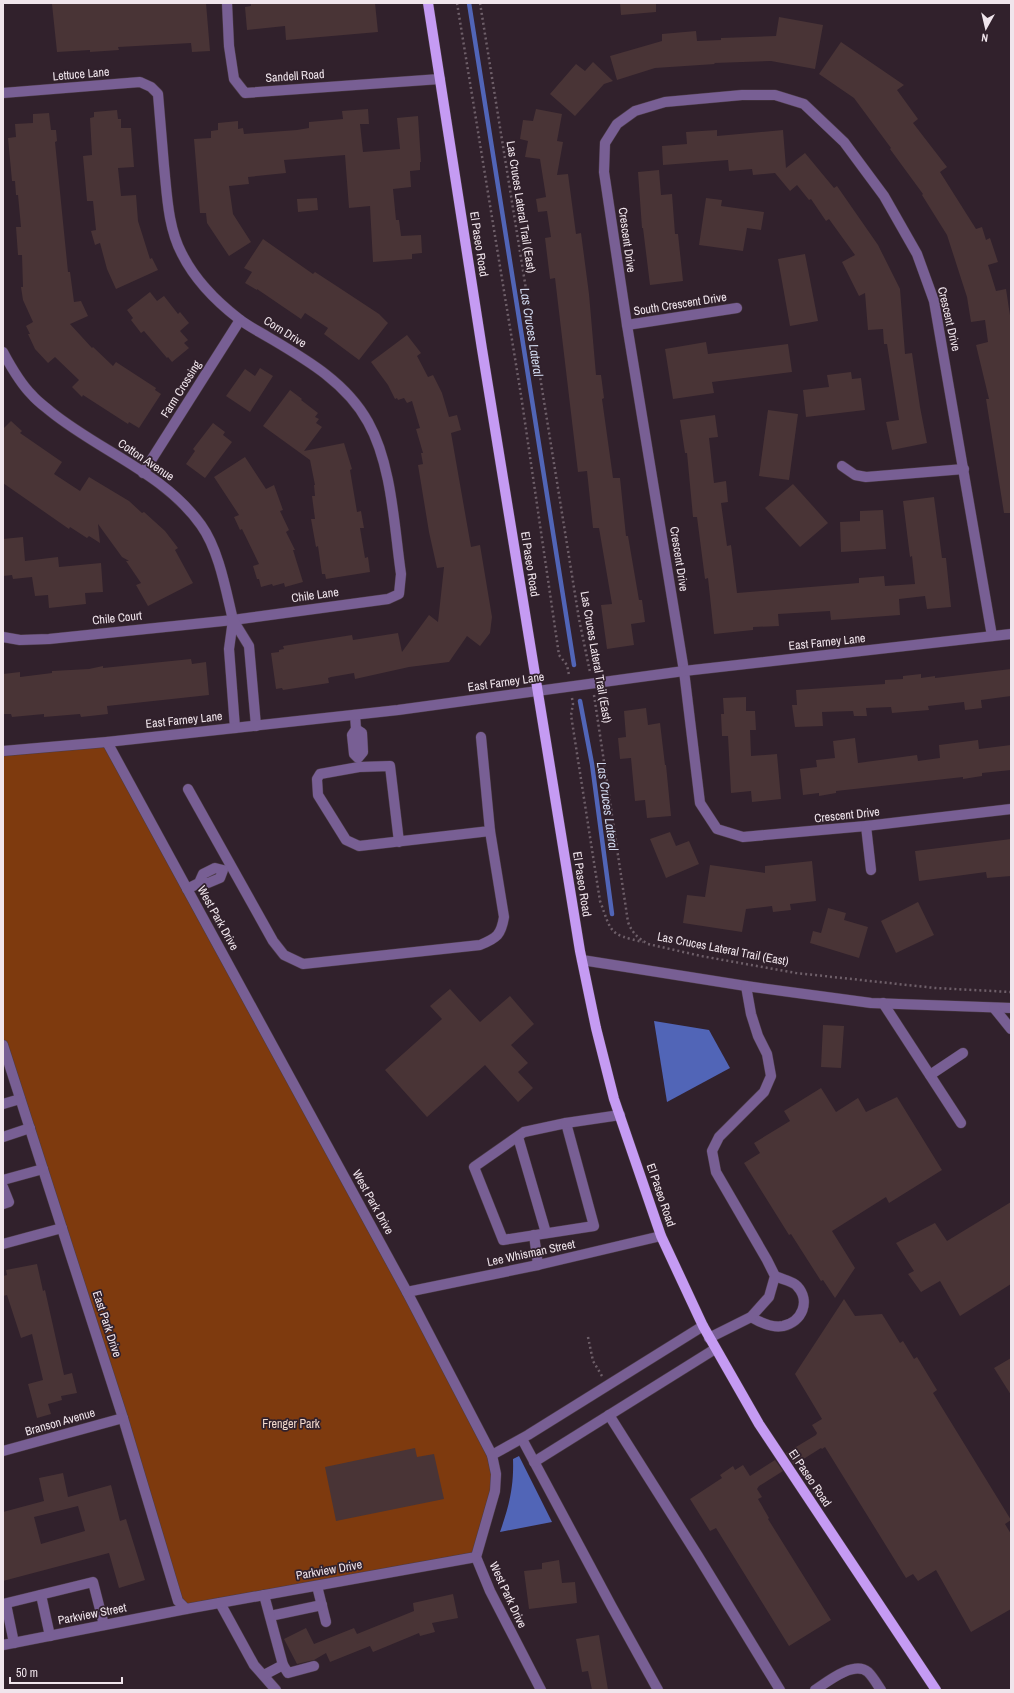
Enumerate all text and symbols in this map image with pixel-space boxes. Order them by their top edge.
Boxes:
north arrow [966,8,1006,48]
text: N [980,31,989,45]
street label: Lettuce Lane [52,64,110,84]
street label: Sandell Road [265,66,325,86]
street label: Las Cruces Lateral Trail (East) [503,140,539,274]
street label: Crescent Drive [615,206,639,274]
street label: El Paseo Road [466,210,492,278]
street label: Crescent Drive [934,285,964,353]
water label: Las Cruces Lateral [516,287,547,378]
street label: South Crescent Drive [632,289,728,319]
street label: Corn Drive [261,313,309,351]
street label: Farm Crossing [157,357,205,421]
street label: Cotton Avenue [115,435,177,485]
street label: Crescent Drive [666,525,692,593]
street label: El Paseo Road [517,530,543,598]
street label: Chile Lane [290,584,340,606]
street label: Las Cruces Lateral Trail (East) [577,590,615,724]
street label: Chile Court [91,607,143,629]
street label: East Farney Lane [788,630,866,654]
street label: East Farney Lane [467,669,545,695]
street label: East Farney Lane [145,708,223,732]
water label: Las Cruces Lateral [593,761,622,852]
street label: Crescent Drive [814,804,880,826]
street label: El Paseo Road [569,850,595,918]
street label: West Park Drive [194,883,242,953]
street label: Las Cruces Lateral Trail (East) [656,928,790,970]
street label: El Paseo Road [643,1161,679,1229]
street label: West Park Drive [349,1167,397,1237]
street label: Lee Whisman Street [485,1236,577,1270]
street label: East Park Drive [89,1289,125,1359]
street label: Branson Avenue [23,1404,97,1440]
park label: Frenger Park [262,1416,320,1432]
street label: El Paseo Road [785,1446,835,1510]
street label: Parkview Drive [295,1556,363,1584]
street label: West Park Drive [486,1559,530,1631]
street label: Parkview Street [56,1599,128,1628]
scale bar [10,1659,122,1685]
text: 50 m [16,1665,38,1681]

